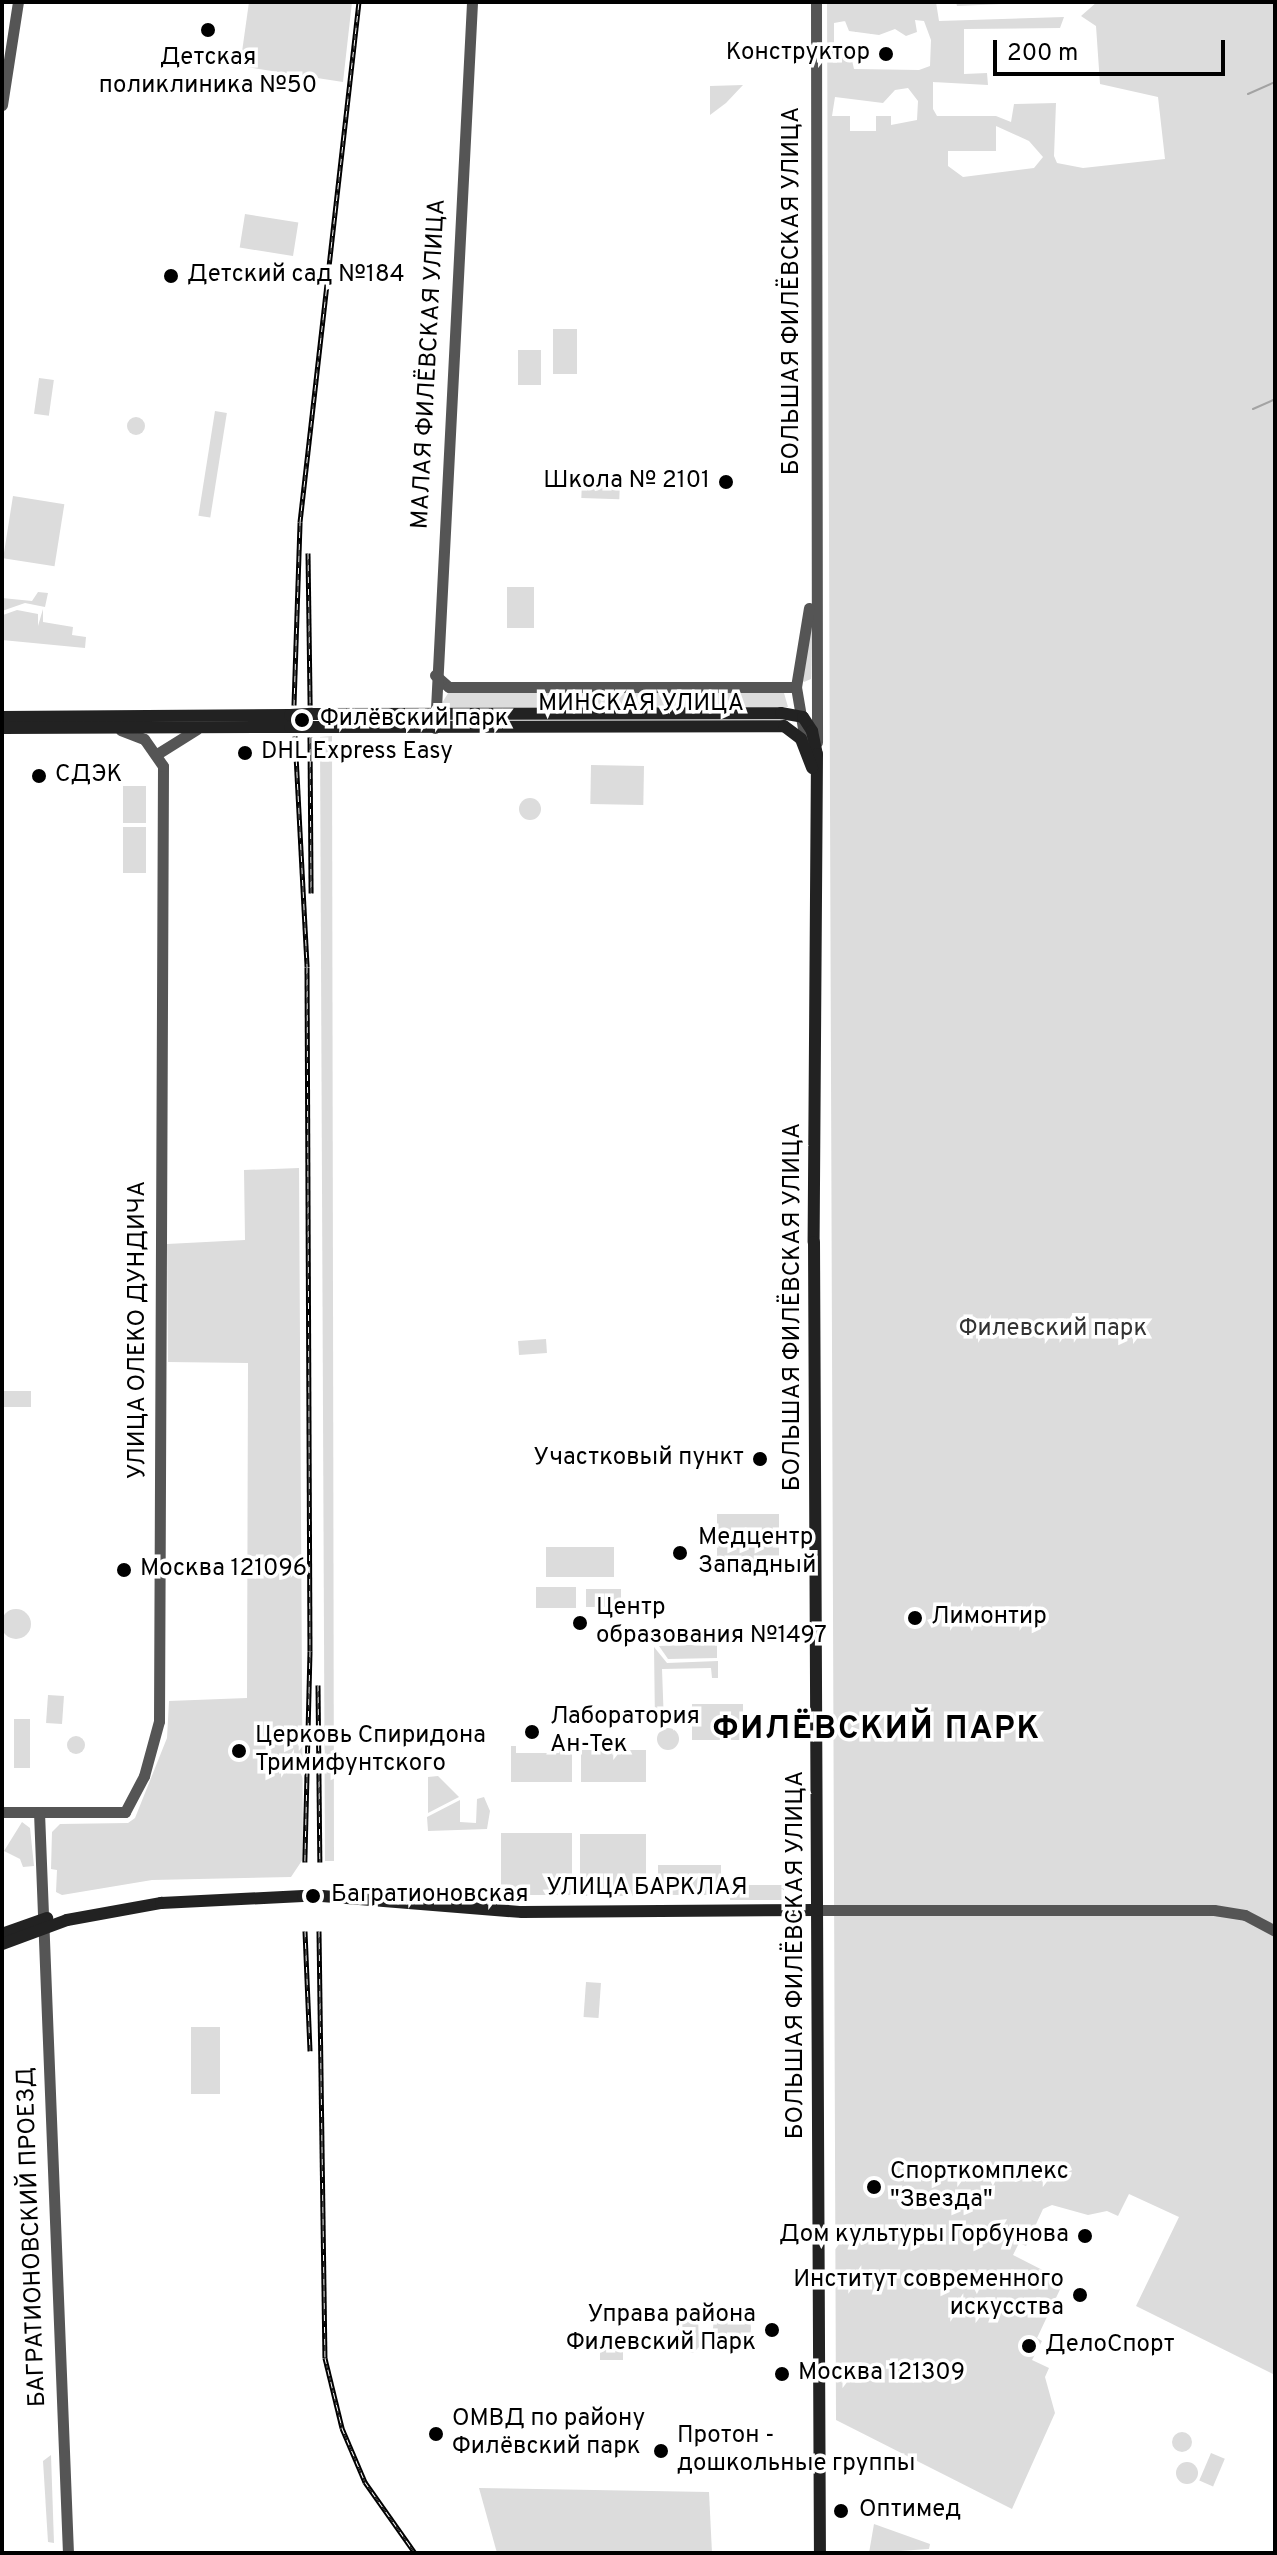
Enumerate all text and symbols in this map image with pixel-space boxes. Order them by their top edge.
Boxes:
marker: Детская поликлиника №50 [197,19,219,41]
scale bar [997,24,1229,74]
text: 200 m [1007,39,1078,69]
place label: Конструктор [726,40,870,68]
place label: Детская поликлиника №50 [99,45,317,101]
marker: Конструктор [877,45,895,63]
street label: БОЛЬШАЯ ФИЛЁВСКАЯ УЛИЦА [779,107,807,475]
street label: МАЛАЯ ФИЛЁВСКАЯ УЛИЦА [407,198,453,530]
place label: Детский сад №184 [187,262,405,290]
marker: Детский сад №184 [162,267,180,285]
place label: Школа № 2101 [543,468,710,496]
marker: Школа № 2101 [717,473,735,491]
street label: МИНСКАЯ УЛИЦА [538,691,744,719]
place label: Филёвский парк [320,706,509,734]
marker: Филёвский парк [291,709,313,731]
place label: DHL Express Easy [261,739,453,767]
marker: DHL Express Easy [236,744,254,762]
place label: СДЭК [55,762,122,790]
marker: СДЭК [30,767,48,785]
street label: БОЛЬШАЯ ФИЛЁВСКАЯ УЛИЦА [780,1123,808,1491]
street label: УЛИЦА ОЛЕКО ДУНДИЧА [125,1180,153,1480]
park label: Филевский парк [959,1316,1147,1344]
place label: Участковый пункт [533,1445,744,1473]
marker: Участковый пункт [751,1450,769,1468]
place label: Медцентр Западный [698,1525,816,1581]
marker: Медцентр Западный [669,1542,691,1564]
place label: Москва 121096 [140,1556,307,1584]
marker: Москва 121096 [115,1561,133,1579]
place label: Центр образования №1497 [596,1595,827,1651]
place label: Лимонтир [931,1604,1047,1632]
marker: Лимонтир [906,1609,924,1627]
marker: Центр образования №1497 [571,1614,589,1632]
place label: Лаборатория Ан-Тек [550,1704,700,1760]
district label: ФИЛЁВСКИЙ ПАРК [713,1711,1041,1749]
marker: Лаборатория Ан-Тек [521,1721,543,1743]
place label: Церковь Спиридона Тримифунтского [255,1723,486,1779]
marker: Церковь Спиридона Тримифунтского [230,1742,248,1760]
street label: БОЛЬШАЯ ФИЛЁВСКАЯ УЛИЦА [783,1771,811,2139]
street label: УЛИЦА БАРКЛАЯ [546,1875,748,1903]
place label: Багратионовская [331,1882,529,1910]
marker: Багратионовская [302,1885,324,1907]
street label: БАГРАТИОНОВСКИЙ ПРОЕЗД [13,2067,53,2407]
place label: Спорткомплекс "Звезда" [890,2159,1069,2215]
marker: Спорткомплекс "Звезда" [865,2178,883,2196]
place label: Дом культуры Горбунова [779,2222,1069,2250]
marker: Дом культуры Горбунова [1076,2227,1094,2245]
place label: Институт современного искусства [793,2267,1064,2323]
marker: Институт современного искусства [1071,2286,1089,2304]
place label: Управа района Филевский Парк [566,2302,756,2358]
marker: Управа района Филевский Парк [763,2321,781,2339]
place label: ДелоСпорт [1045,2332,1175,2360]
marker: ДелоСпорт [1020,2337,1038,2355]
place label: Москва 121309 [798,2360,965,2388]
marker: Москва 121309 [773,2365,791,2383]
place label: ОМВД по району Филёвский парк [452,2406,645,2462]
place label: Протон - дошкольные группы [677,2423,915,2479]
marker: ОМВД по району Филёвский парк [427,2425,445,2443]
marker: Протон - дошкольные группы [652,2442,670,2460]
place label: Оптимед [859,2497,961,2525]
marker: Оптимед [830,2500,852,2522]

